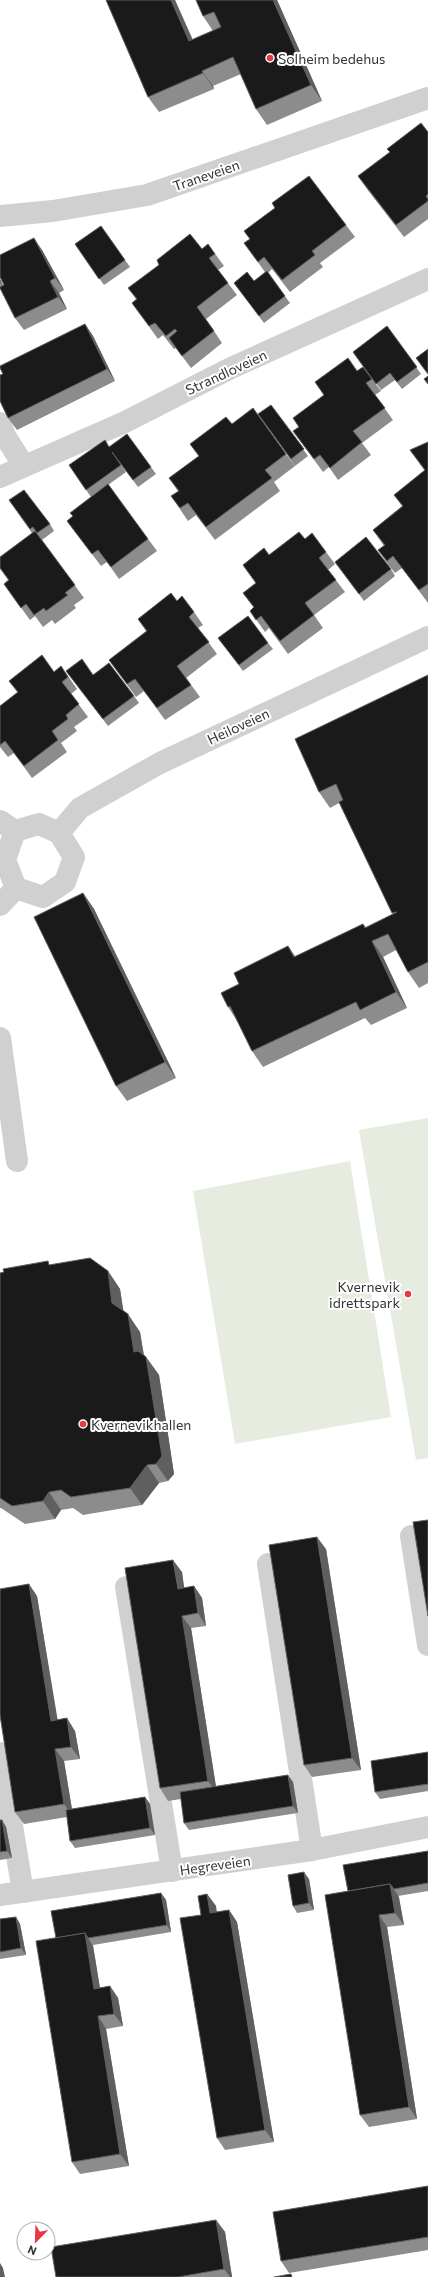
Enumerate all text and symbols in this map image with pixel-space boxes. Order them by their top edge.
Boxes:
place label: Solheim bedehus [278,50,385,67]
marker: Solheim bedehus [265,53,275,63]
street label: Traneveien [171,156,241,194]
street label: Strandloveien [183,346,269,398]
street label: Heiloveien [204,704,272,748]
place label: Kvernevik idrettspark [329,1278,400,1311]
marker: Kvernevik idrettspark [403,1289,413,1299]
place label: Kvernevikhallen [91,1416,191,1433]
marker: Kvernevikhallen [78,1419,88,1429]
street label: Hegreveien [178,1852,252,1878]
north arrow [16,2221,56,2261]
text: N [26,2243,38,2258]

